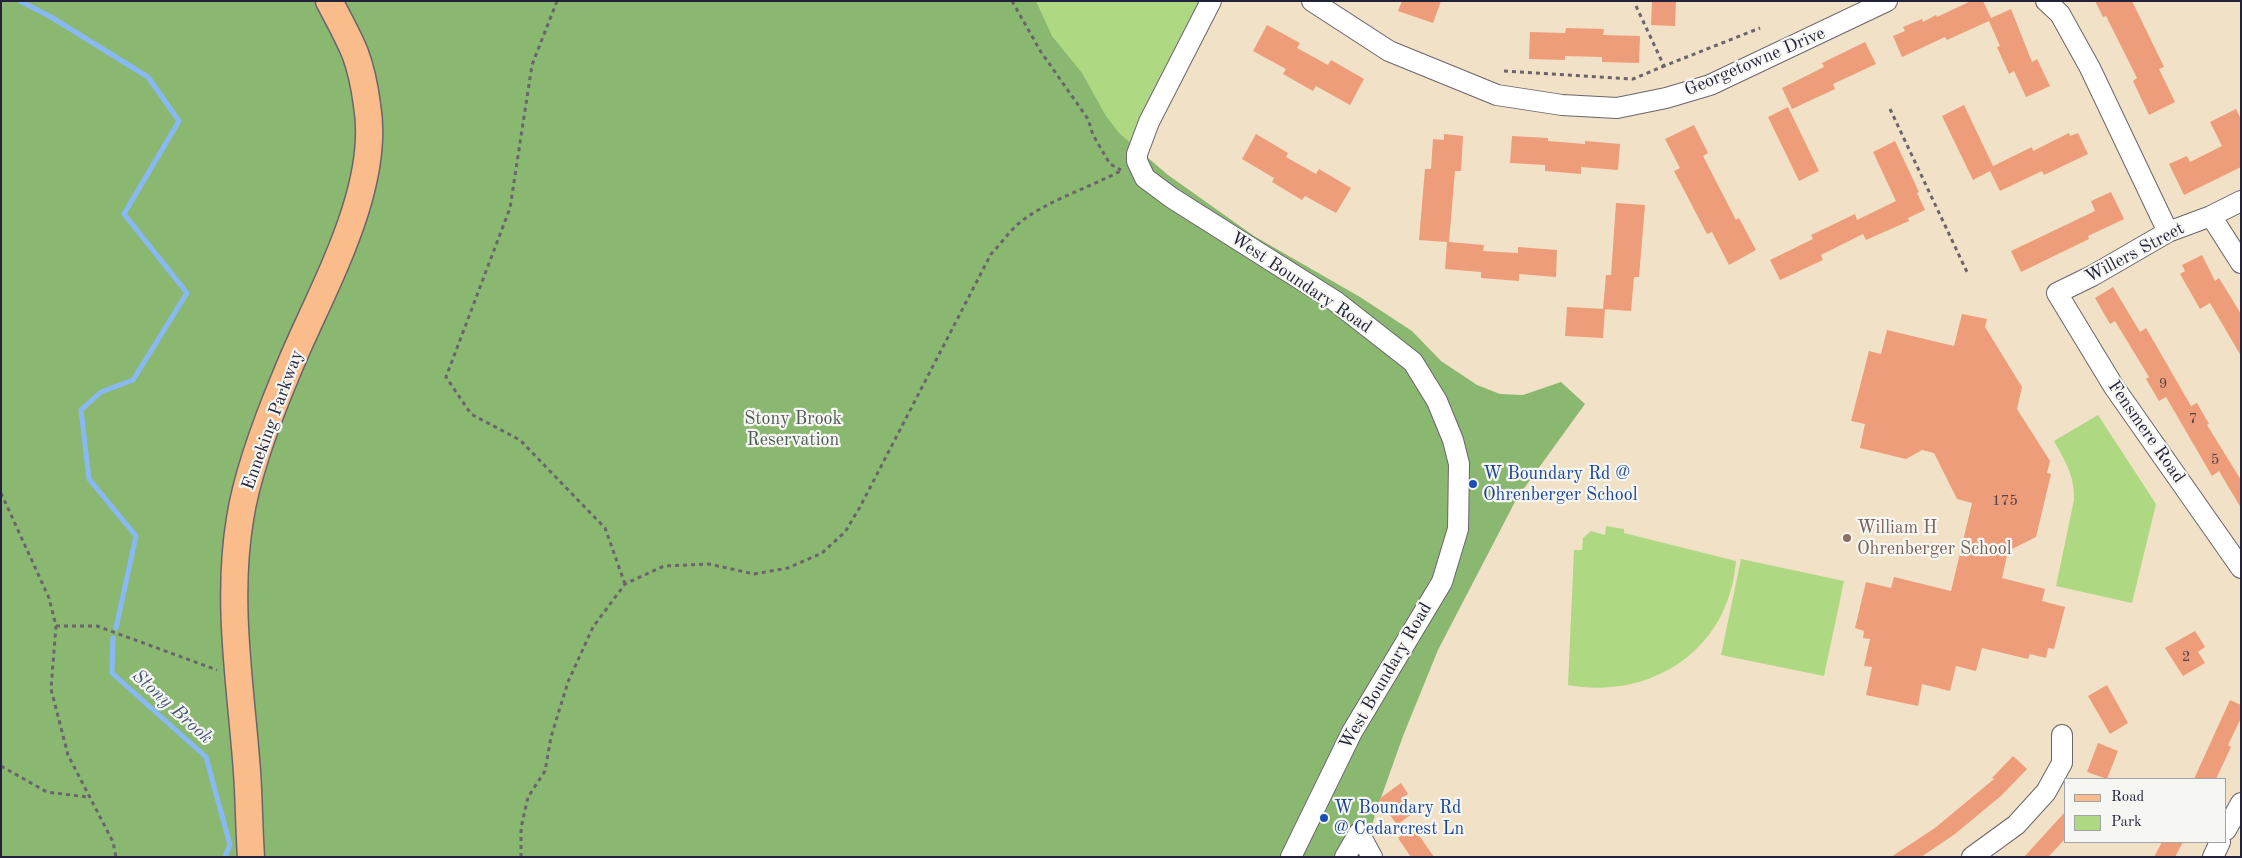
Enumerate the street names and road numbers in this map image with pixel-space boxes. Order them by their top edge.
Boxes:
street label: Georgetowne Drive [1681,23,1829,101]
street label: Willers Street [2082,218,2188,288]
street label: West Boundary Road [1226,228,1376,338]
street label: Enneking Parkway [238,347,308,493]
street label: Fensmere Road [2103,377,2189,487]
street label: West Boundary Road [1335,599,1437,753]

